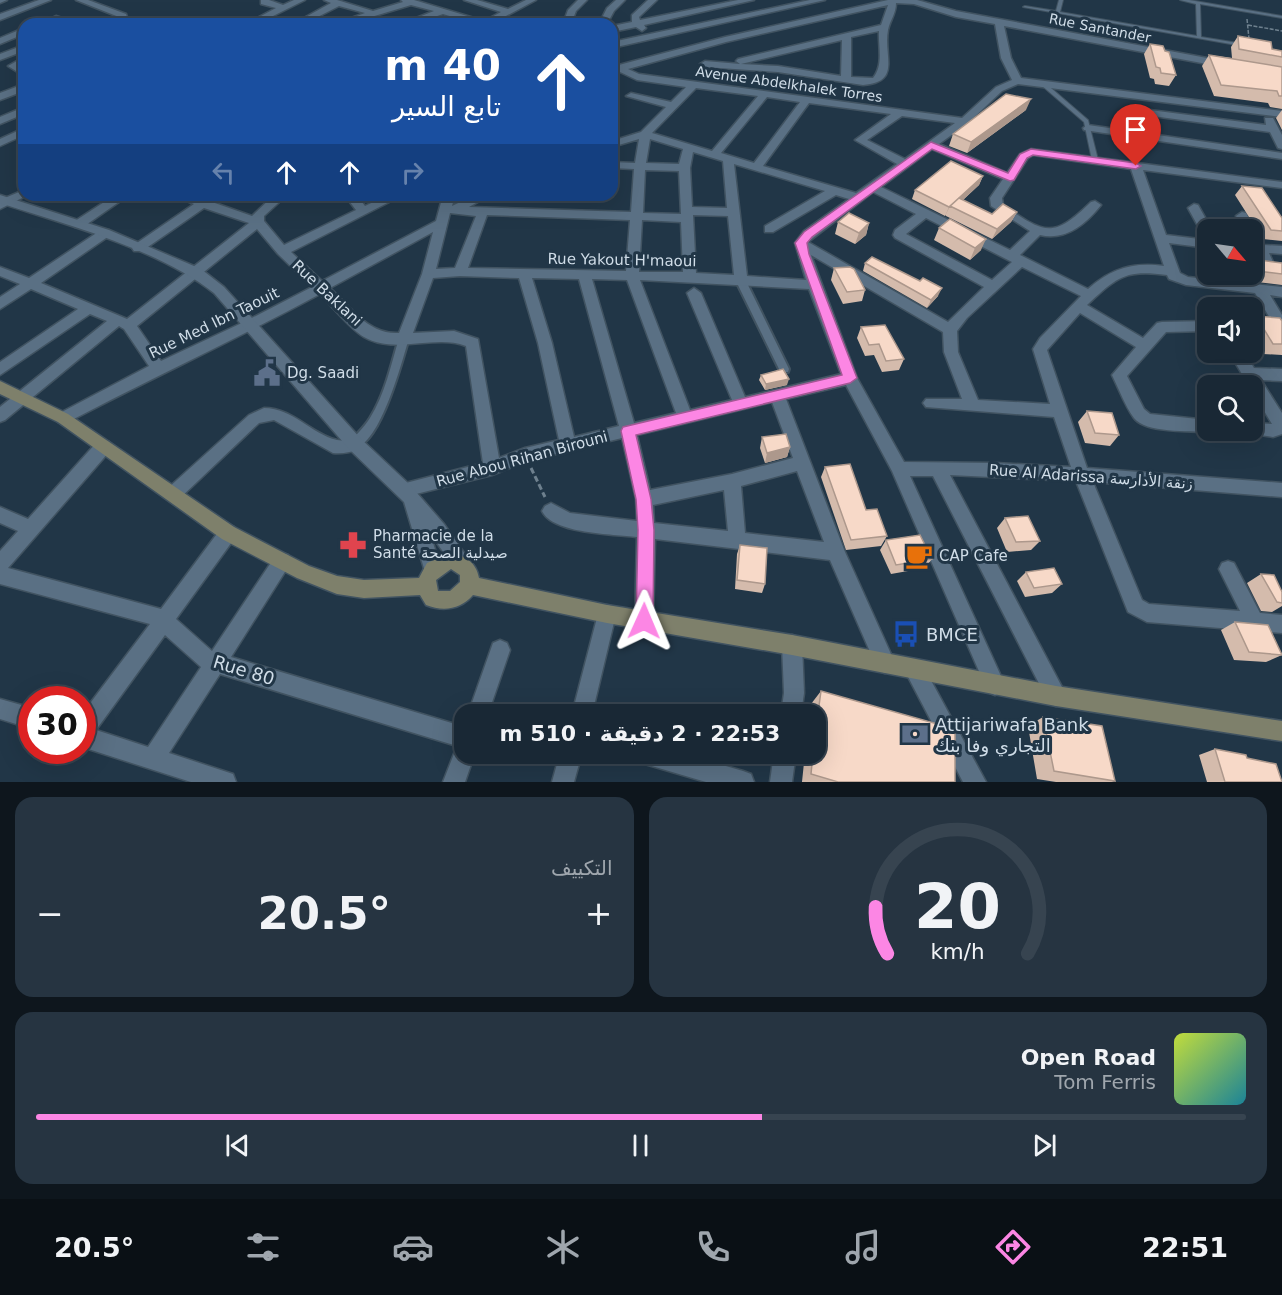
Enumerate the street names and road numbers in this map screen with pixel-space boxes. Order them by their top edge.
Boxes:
street label: Rue Santander [1048,10,1153,46]
street label: Avenue Abdelkhalek Torres [695,63,883,105]
street label: Rue Yakout H'maoui [547,250,697,270]
street label: Rue Baklani [289,256,365,330]
street label: Rue Med Ibn Taouit [146,284,282,362]
street label: Rue Abou Rihan Birouni [434,427,610,491]
street label: Rue Al Adarissa زنقة الأدارسة [988,460,1194,493]
street label: Rue 80 [211,651,277,689]

